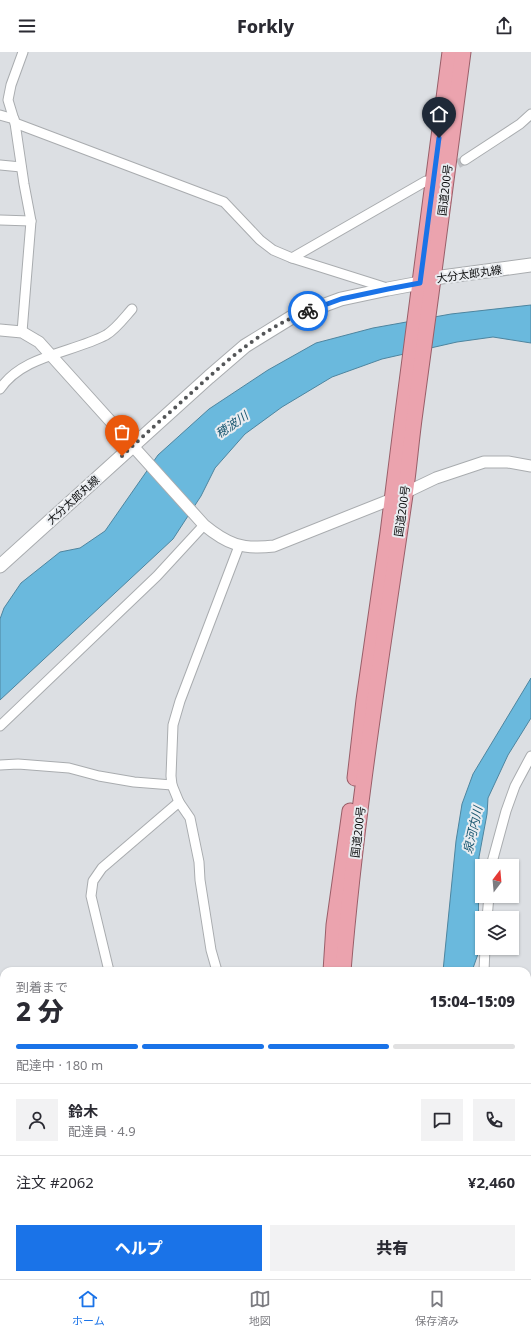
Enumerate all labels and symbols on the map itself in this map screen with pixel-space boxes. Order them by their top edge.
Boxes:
pin [422,97,456,138]
street label: 国道200号 [434,163,455,217]
street label: 大分太郎丸線 [435,261,503,286]
courier [288,291,328,331]
water label: 穂波川 [212,406,253,442]
pin [105,415,139,456]
street label: 大分太郎丸線 [43,472,102,527]
street label: 国道200号 [390,484,413,538]
water label: 泉河内川 [459,803,487,855]
street label: 国道200号 [347,805,368,859]
north arrow [475,859,519,903]

